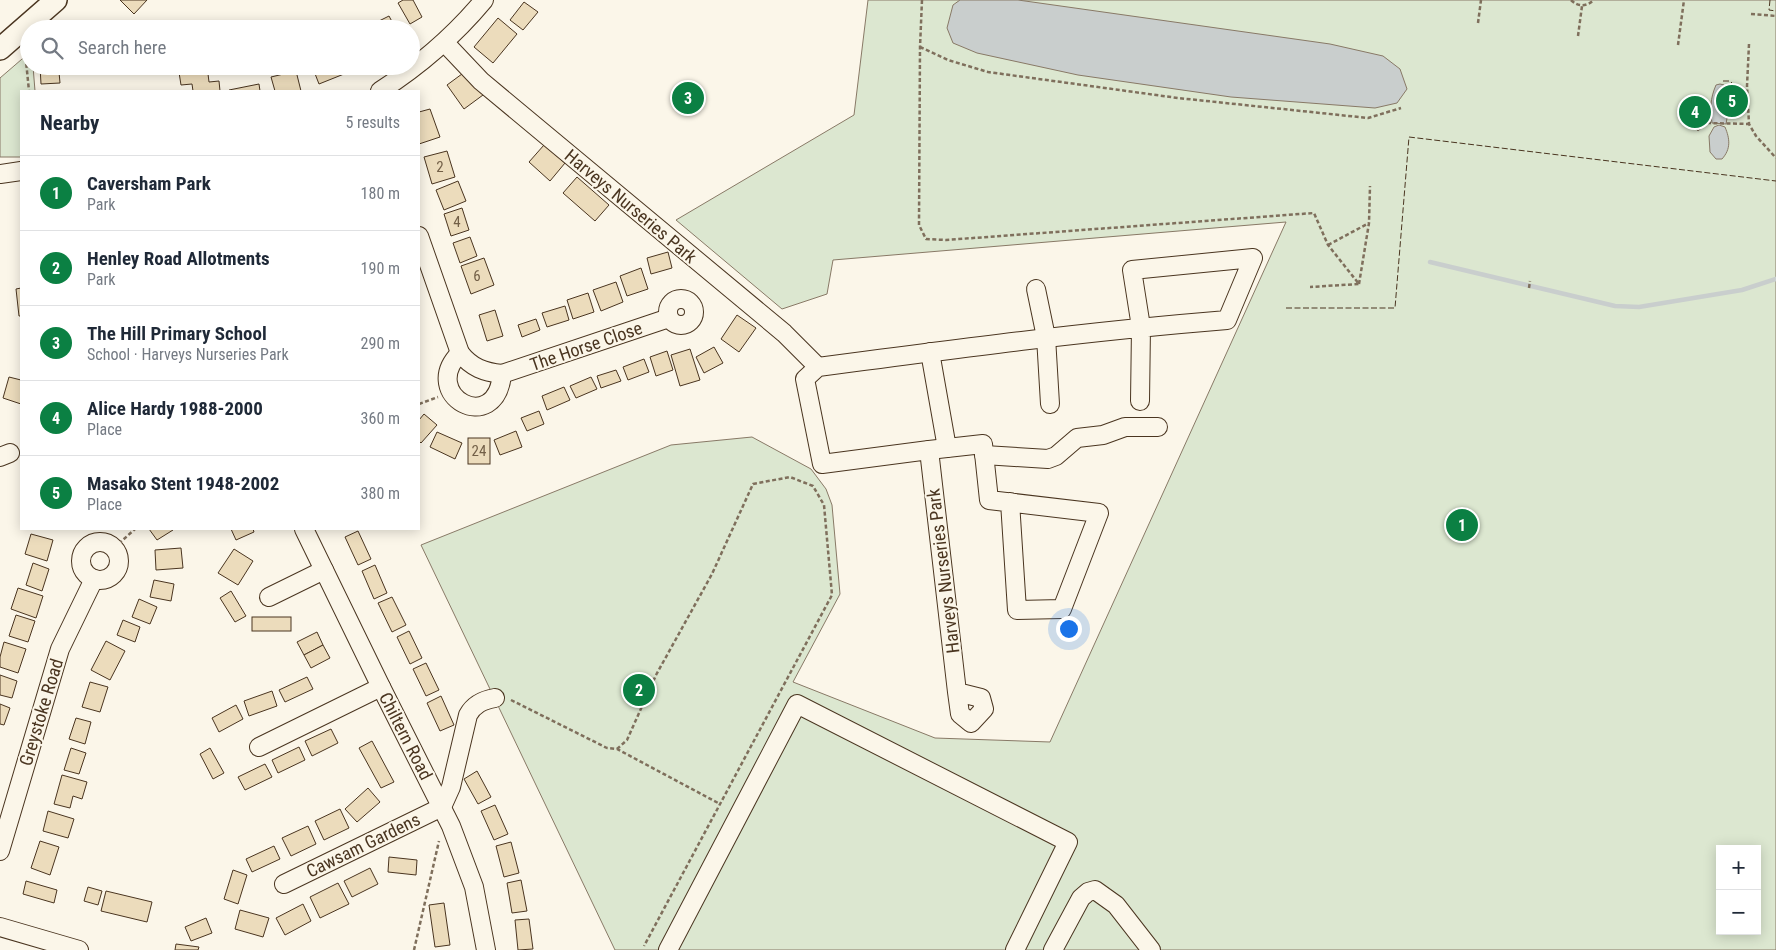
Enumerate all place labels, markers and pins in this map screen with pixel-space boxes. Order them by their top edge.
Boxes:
pin: 3 [672,79,704,117]
pin: 5 [1716,82,1748,120]
pin: 4 [1679,93,1711,131]
pin: 1 [1446,506,1478,544]
pin: 2 [623,671,655,709]

